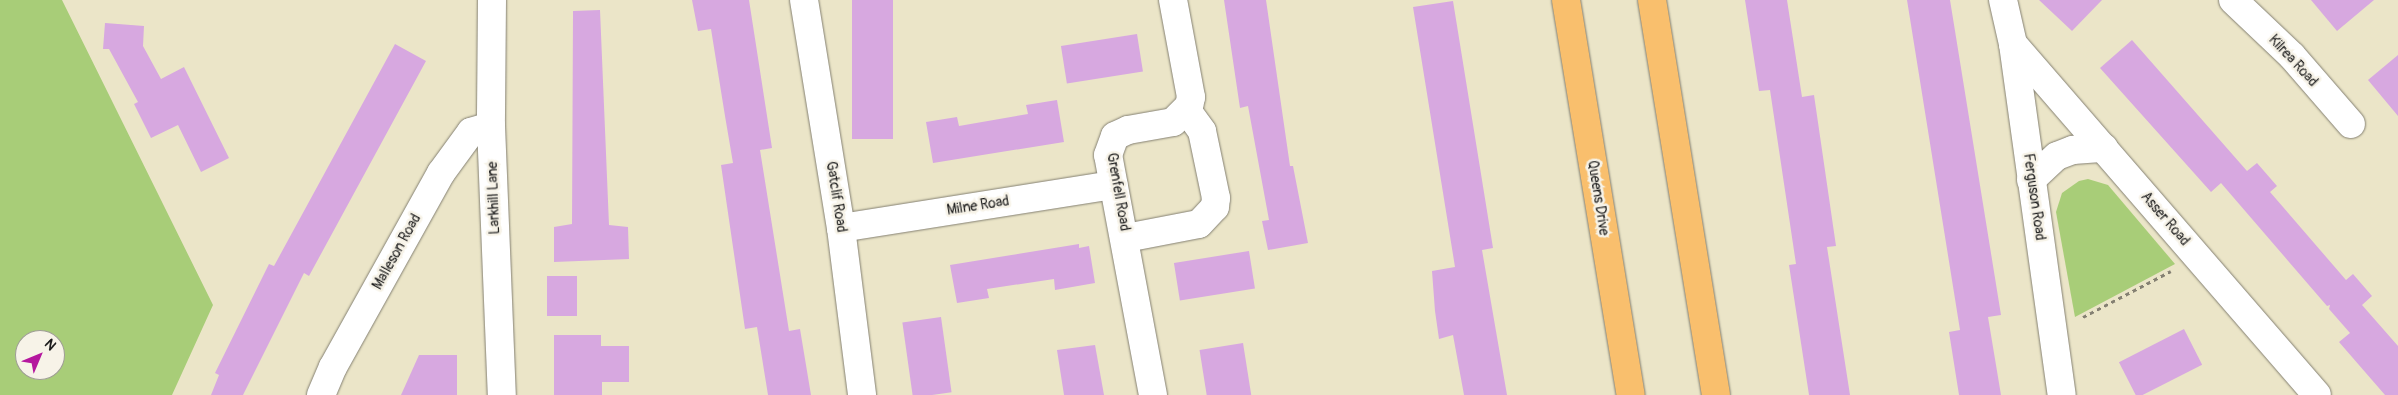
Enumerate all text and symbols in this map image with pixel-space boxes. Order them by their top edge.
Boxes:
street label: Kilrea Road [2265,32,2321,90]
street label: Grenfell Road [1103,152,1133,232]
street label: Ferguson Road [2020,152,2048,242]
street label: Queens Drive [1584,159,1612,237]
street label: Gatclif Road [822,160,850,234]
street label: Larkhill Lane [484,161,504,235]
street label: Asser Road [2137,189,2193,249]
street label: Milne Road [946,193,1010,219]
street label: Malleson Road [369,211,425,293]
north arrow [15,330,65,380]
text: N [41,335,60,354]

